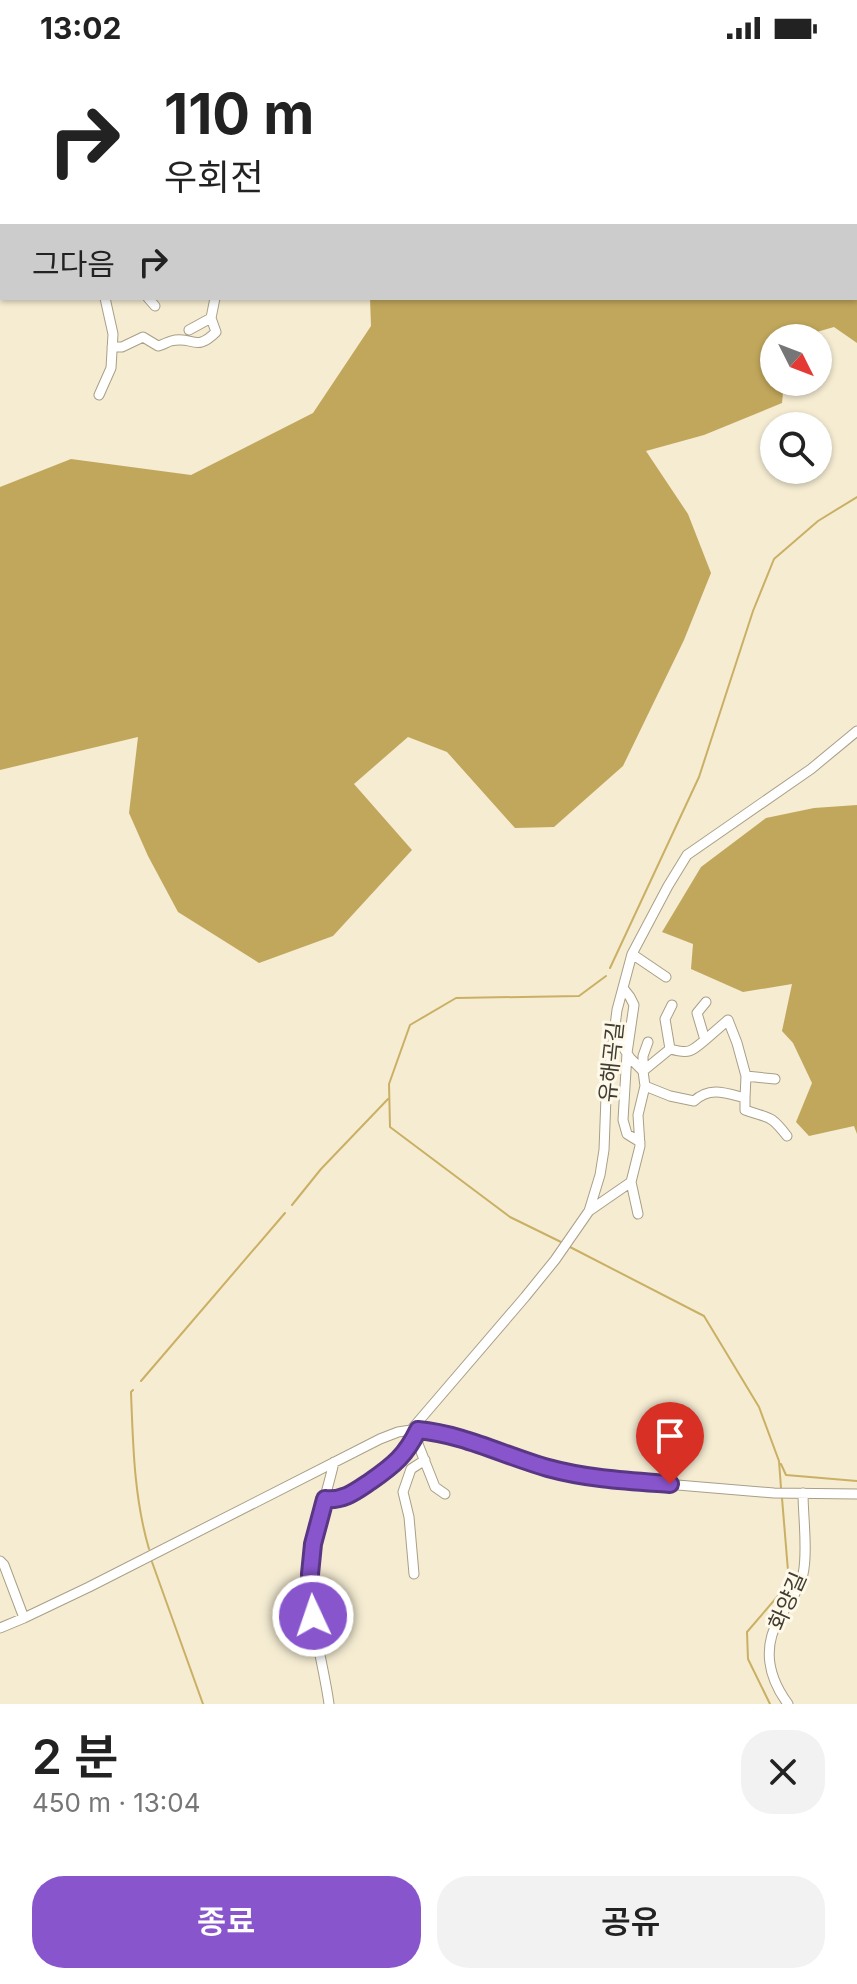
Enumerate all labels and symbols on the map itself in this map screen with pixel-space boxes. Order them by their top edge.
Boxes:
north arrow [760,324,832,396]
street label: 유해곡길 [594,1020,628,1104]
pin [636,1402,704,1484]
street label: 화양길 [763,1568,811,1634]
position arrow [271,1574,355,1658]

